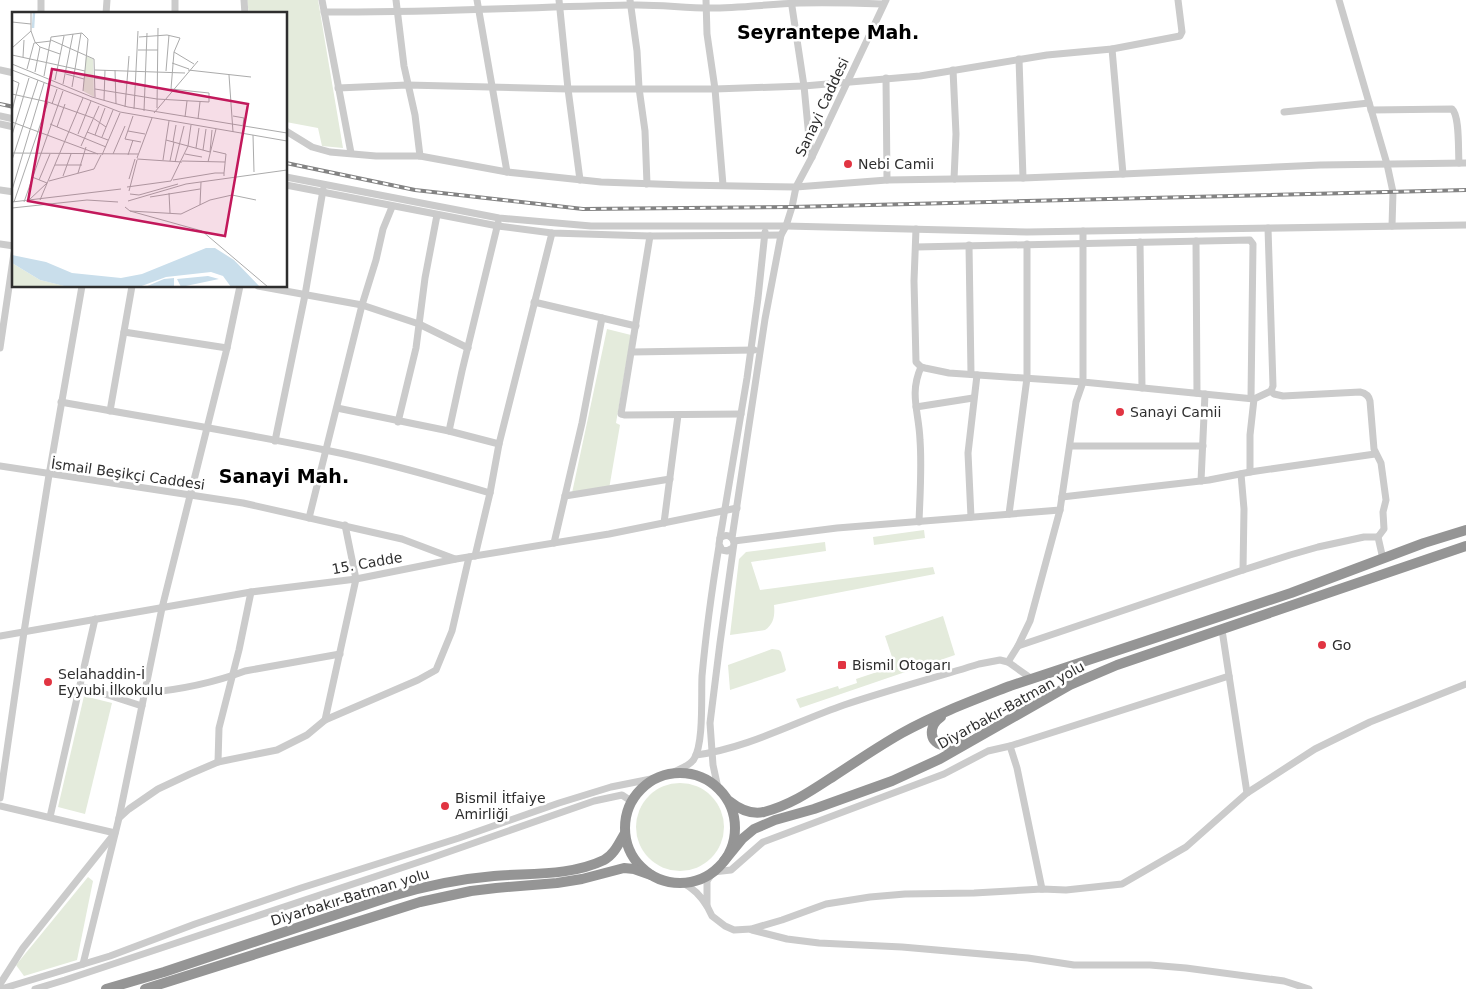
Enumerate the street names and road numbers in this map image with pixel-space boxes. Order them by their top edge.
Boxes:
street label: Sanayi Caddesi [792,55,852,159]
street label: İsmail Beşikçi Caddesi [50,454,206,493]
street label: 15. Cadde [330,549,404,577]
street label: Diyarbakır-Batman yolu [935,658,1087,752]
street label: Diyarbakır-Batman yolu [269,865,431,929]

